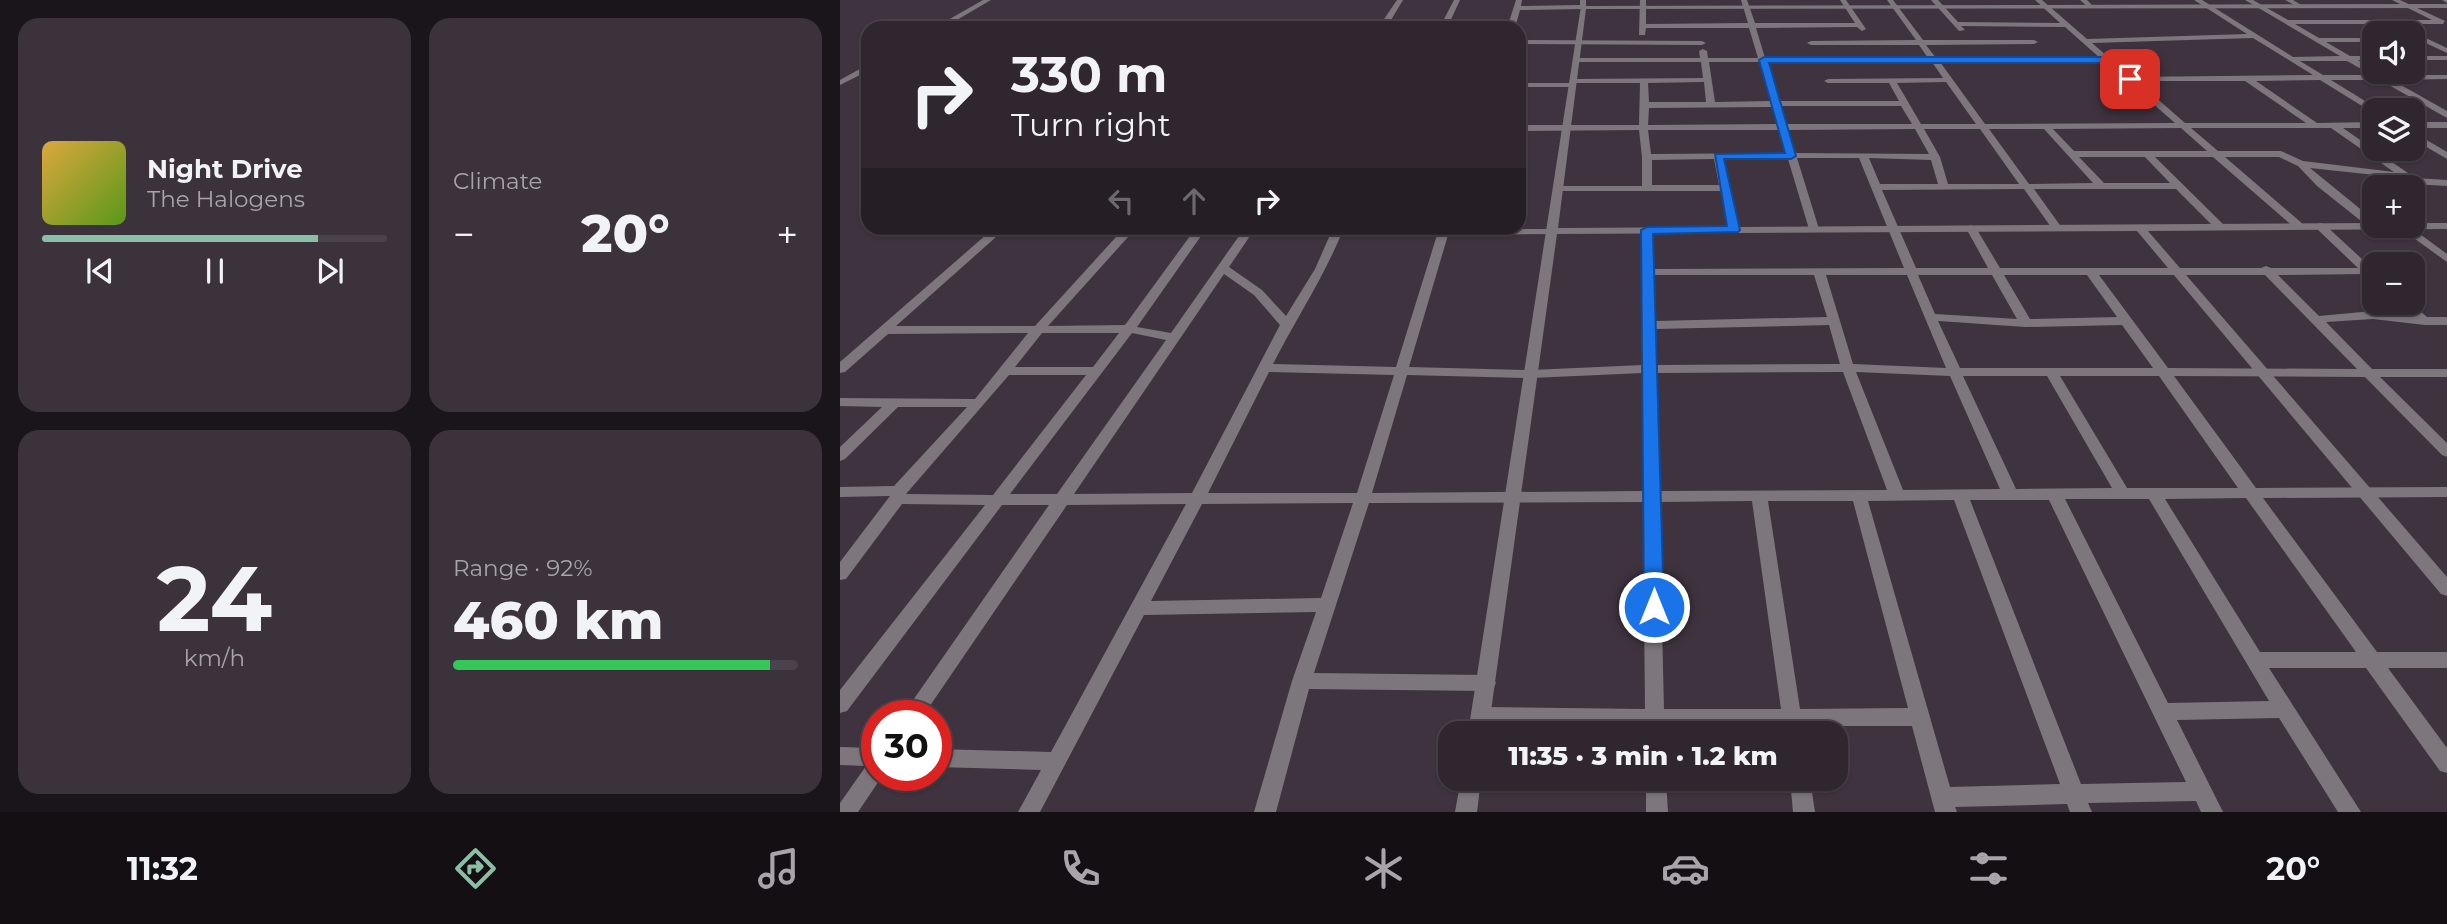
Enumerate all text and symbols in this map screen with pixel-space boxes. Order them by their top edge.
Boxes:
map controls [2362,21,2425,315]
button: sound [2362,21,2425,84]
text: 330 m [1011,45,1167,104]
icon: right [896,49,987,140]
pin [2100,49,2160,109]
icon: arrive [2111,60,2149,98]
button: layers [2362,98,2425,161]
text: Turn right [1011,105,1171,144]
text: Night Drive [147,153,303,185]
text: Climate [453,167,542,195]
button: + [2362,175,2425,238]
icon: left [1102,182,1140,220]
icon: ahead [1175,182,1213,220]
icon: right [1248,182,1286,220]
text: The Halogens [147,185,305,213]
text: 20° [581,202,670,265]
text: − [453,211,475,258]
text: + [776,211,798,258]
icon: previous [81,252,119,290]
icon: pause [196,252,234,290]
icon: next [311,252,349,290]
button: − [2362,252,2425,315]
text: 24 [157,543,272,654]
text: Range · 92% [453,554,593,582]
position arrow [1617,570,1691,644]
text: 460 km [453,589,663,652]
text: km/h [184,644,245,672]
speed limit sign: 30 [861,700,952,791]
text: 11:35 · 3 min · 1.2 km [1508,740,1778,772]
icon: directions [451,844,500,893]
icon: music [754,844,803,893]
icon: phone [1056,844,1105,893]
icon: climate [1359,844,1408,893]
icon: car [1661,844,1710,893]
icon: filters [1964,844,2013,893]
text: 11:32 [127,849,198,888]
text: 20° [2266,849,2320,888]

